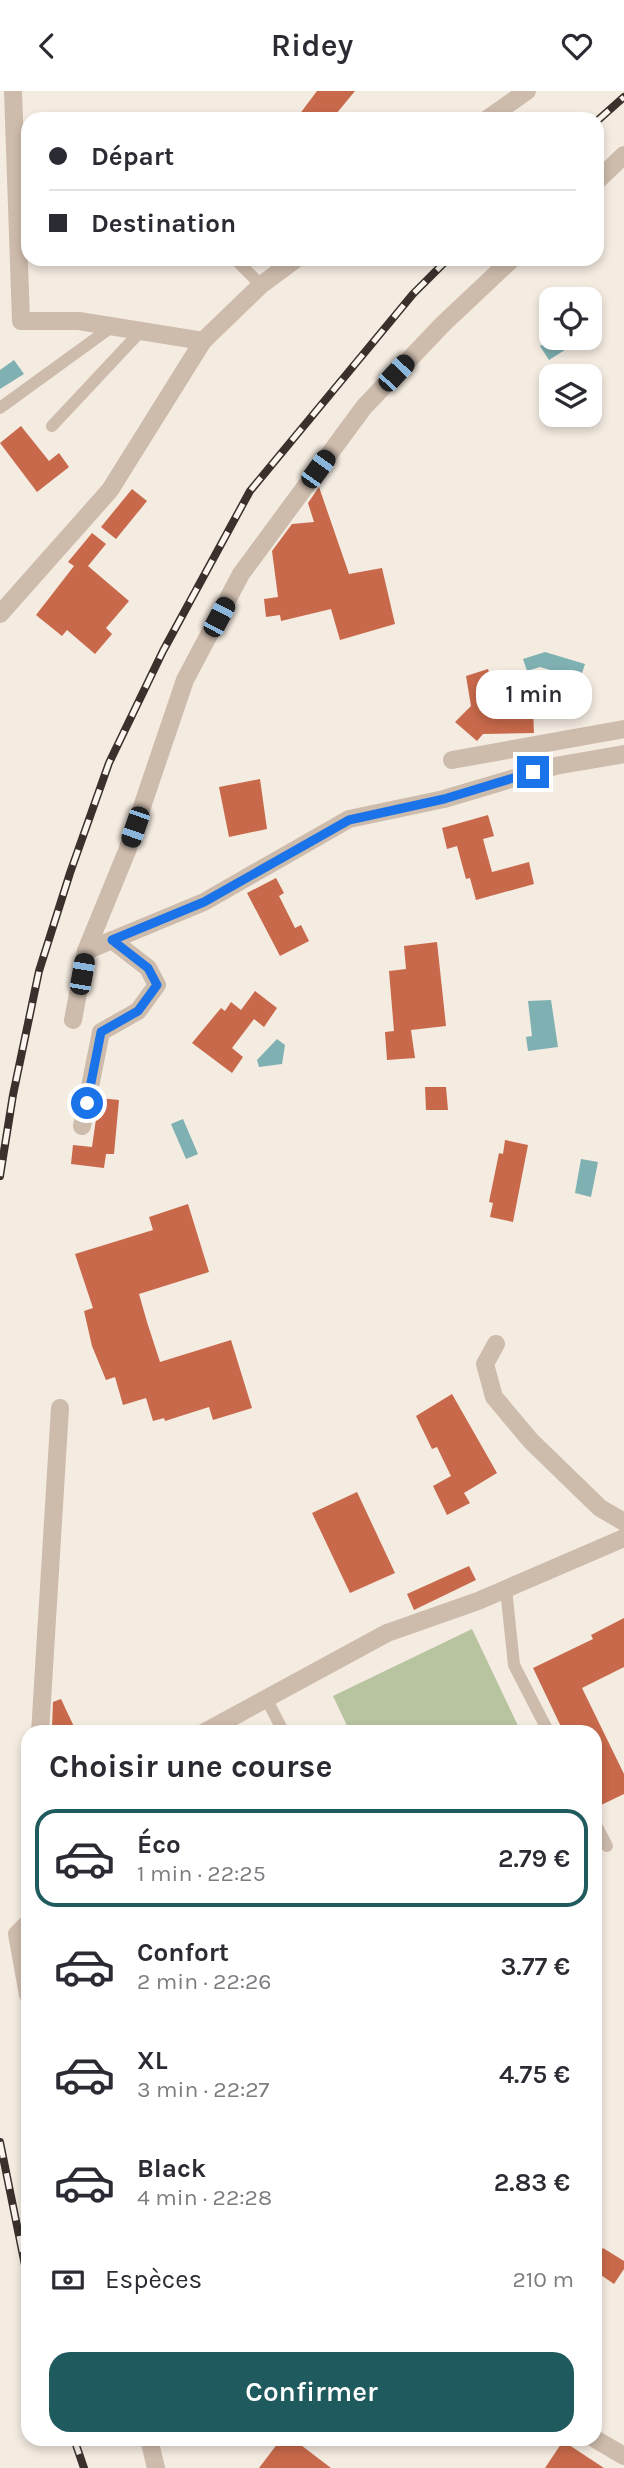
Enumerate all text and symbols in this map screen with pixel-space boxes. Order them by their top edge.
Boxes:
icon: back [28,27,66,65]
text: Ridey [271,27,353,64]
icon: heart [558,27,596,65]
text: Départ [91,141,174,172]
text: Destination [91,208,236,239]
map controls [539,287,602,427]
button: locate [539,287,602,350]
car [374,350,419,396]
button: layers [539,364,602,427]
car [298,446,339,492]
car [200,594,239,640]
callout: 1 min [475,671,591,719]
text: 1 min [505,681,563,708]
route end [517,756,549,788]
car [119,804,152,850]
car [69,951,96,997]
route start [71,1087,103,1119]
text: Choisir une course [49,1748,332,1785]
icon: car [53,1827,116,1890]
text: Éco [137,1829,181,1860]
text: 2.79 € [498,1843,570,1874]
text: 1 min · 22:25 [137,1860,266,1887]
icon: car [53,1935,116,1998]
text: Confort [137,1937,229,1968]
text: 3.77 € [500,1951,570,1982]
text: 2 min · 22:26 [137,1968,272,1995]
icon: car [53,2043,116,2106]
text: XL [137,2045,168,2076]
text: 4.75 € [499,2059,570,2090]
text: 3 min · 22:27 [137,2076,269,2103]
icon: car [53,2151,116,2214]
text: Black [137,2153,206,2184]
text: 2.83 € [494,2167,570,2198]
text: 4 min · 22:28 [137,2184,272,2211]
icon: cash [49,2261,87,2299]
text: Espèces [105,2264,202,2295]
text: 210 m [512,2266,574,2293]
button: Confirmer [49,2352,574,2432]

